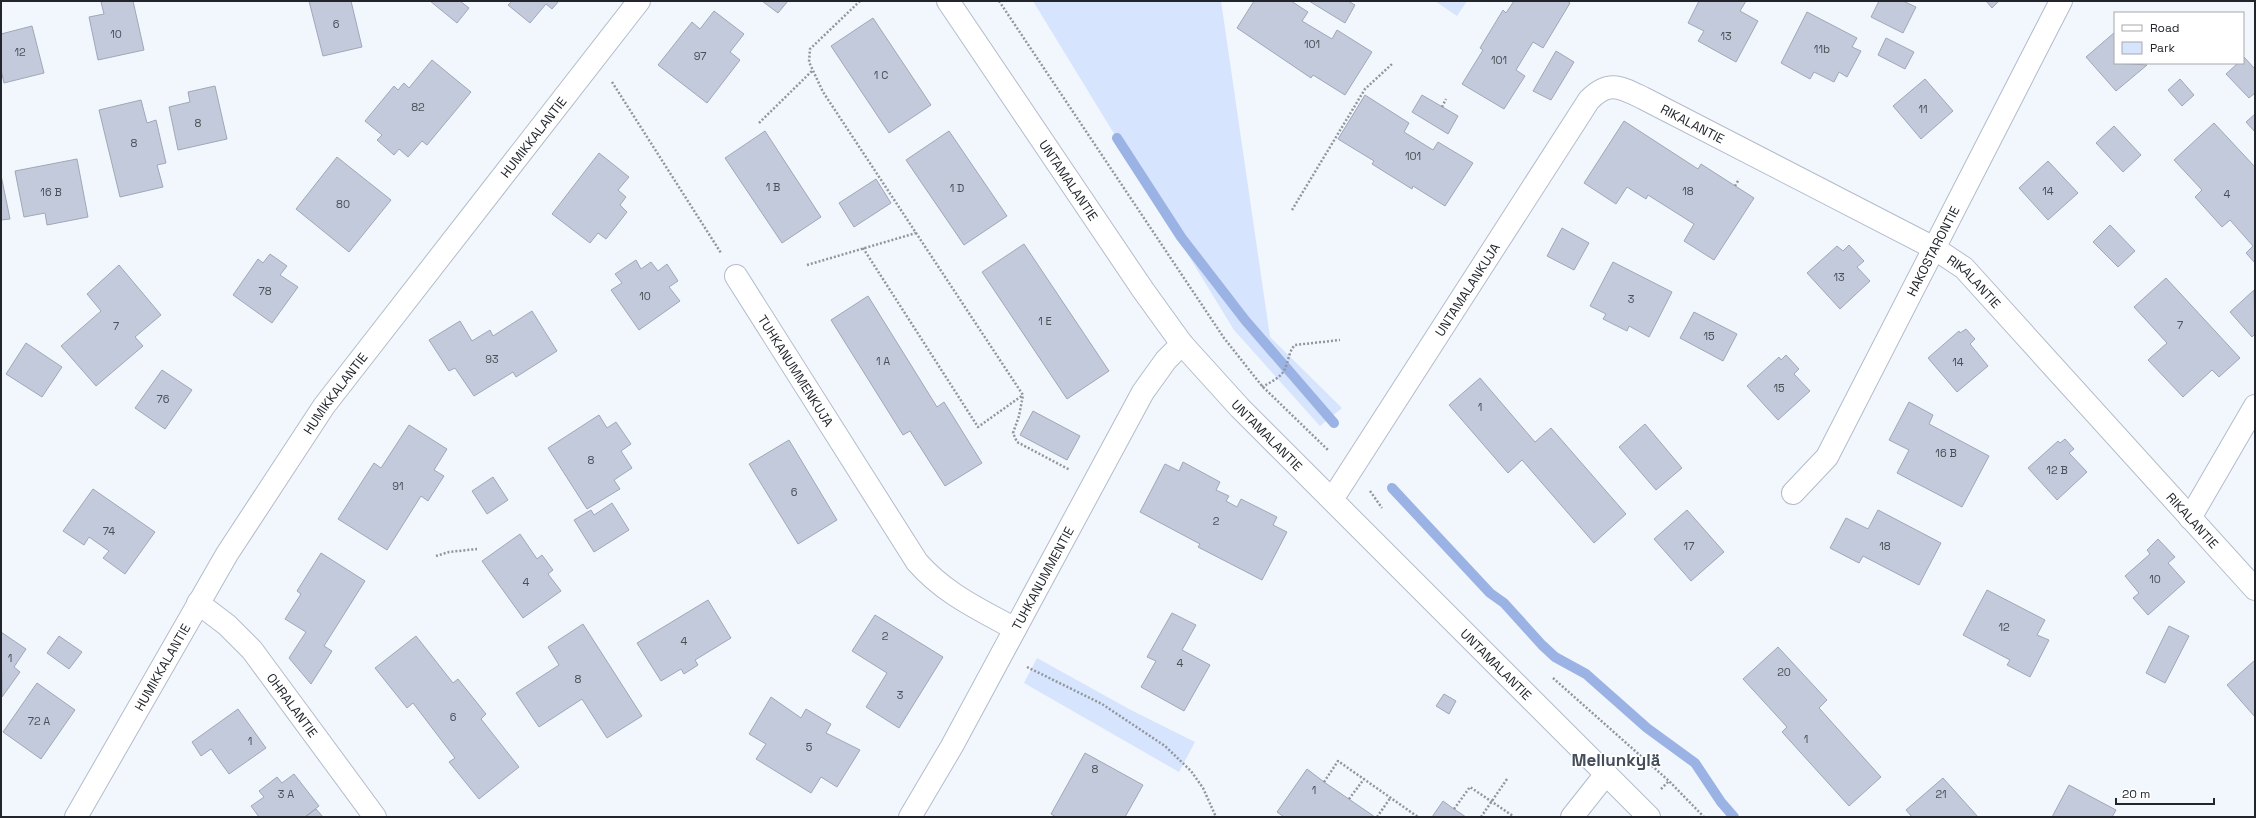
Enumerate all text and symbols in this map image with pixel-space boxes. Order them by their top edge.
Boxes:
legend [2114,12,2244,64]
house number: 6 [333,17,340,31]
text: Road [2150,20,2179,36]
house number: 10 [110,27,122,41]
house number: 13 [1720,29,1732,43]
house number: 101 [1304,37,1320,51]
text: Park [2150,40,2175,56]
house number: 11b [1814,42,1830,56]
house number: 12 [14,45,26,59]
house number: 97 [694,49,706,63]
house number: 101 [1491,53,1507,67]
house number: 1 C [874,68,888,82]
street label: HUMIKKALANTIE [497,93,570,181]
house number: 82 [411,100,425,114]
street label: RIKALANTIE [1658,101,1727,148]
house number: 11 [1918,102,1928,116]
house number: 8 [195,116,202,130]
house number: 8 [131,136,138,150]
street label: UNTAMALANTIE [1035,137,1102,224]
house number: 101 [1405,149,1421,163]
house number: 1 B [766,180,780,194]
house number: 1 D [950,181,964,195]
house number: 18 [1682,184,1694,198]
house number: 14 [2042,184,2054,198]
house number: 16 B [40,185,62,199]
house number: 4 [2224,187,2231,201]
house number: 80 [336,197,350,211]
street label: HAKOSTARONTIE [1903,203,1963,299]
street label: UNTAMALANKUJA [1431,240,1504,340]
street label: RIKALANTIE [1944,251,2004,312]
house number: 13 [1833,270,1845,284]
house number: 78 [258,284,272,298]
house number: 10 [639,289,651,303]
house number: 3 [1628,292,1635,306]
street label: TUHKANUMMENKUJA [754,312,837,430]
house number: 1 E [1038,314,1052,328]
house number: 7 [2177,318,2183,332]
house number: 7 [113,319,119,333]
house number: 15 [1703,329,1715,343]
street label: HUMIKKALANTIE [300,349,371,438]
house number: 93 [485,352,499,366]
house number: 1 A [876,354,890,368]
house number: 14 [1952,355,1964,369]
house number: 15 [1773,381,1785,395]
house number: 76 [157,392,170,406]
street label: UNTAMALANTIE [1228,396,1306,475]
house number: 1 [1478,400,1482,414]
house number: 16 B [1935,446,1957,460]
house number: 8 [588,453,595,467]
house number: 12 B [2046,463,2068,477]
house number: 91 [392,479,404,493]
house number: 6 [791,485,798,499]
street label: RIKALANTIE [2163,489,2222,552]
house number: 2 [1213,514,1220,528]
house number: 74 [103,524,115,538]
street label: TUHKANUMMENTIE [1008,524,1078,633]
house number: 17 [1684,539,1694,553]
house number: 18 [1879,539,1891,553]
house number: 10 [2149,572,2161,586]
house number: 4 [523,575,530,589]
house number: 12 [1998,620,2010,634]
street label: HUMIKKALANTIE [131,621,194,714]
street label: UNTAMALANTIE [1457,625,1535,704]
house number: 2 [882,629,889,643]
house number: 4 [681,634,688,648]
house number: 1 [8,651,12,665]
house number: 4 [1177,656,1184,670]
house number: 20 [1777,665,1791,679]
street label: OHRALANTIE [263,670,321,741]
house number: 8 [575,672,582,686]
house number: 3 [897,688,904,702]
house number: 6 [450,710,457,724]
house number: 72 A [28,714,50,728]
house number: 1 [1804,732,1808,746]
house number: 1 [248,734,252,748]
house number: 5 [806,740,813,754]
district label: Mellunkylä [1571,749,1661,771]
house number: 8 [1092,762,1099,776]
scale bar [2116,780,2214,806]
house number: 1 [1312,783,1316,797]
text: 20 m [2122,786,2150,802]
house number: 3 A [278,787,294,801]
house number: 21 [1935,787,1947,801]

